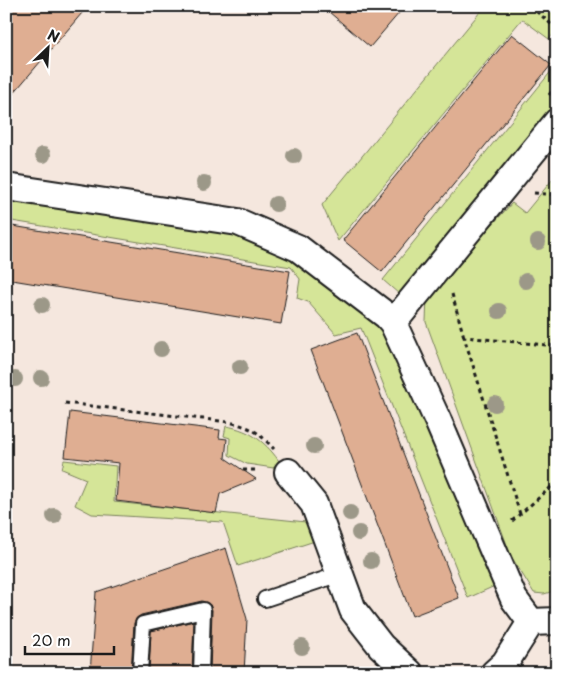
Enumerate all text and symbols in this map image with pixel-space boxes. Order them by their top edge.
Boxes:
north arrow [22,22,72,72]
text: N [44,24,63,48]
scale bar [25,624,114,656]
text: 20 m [32,628,71,651]

